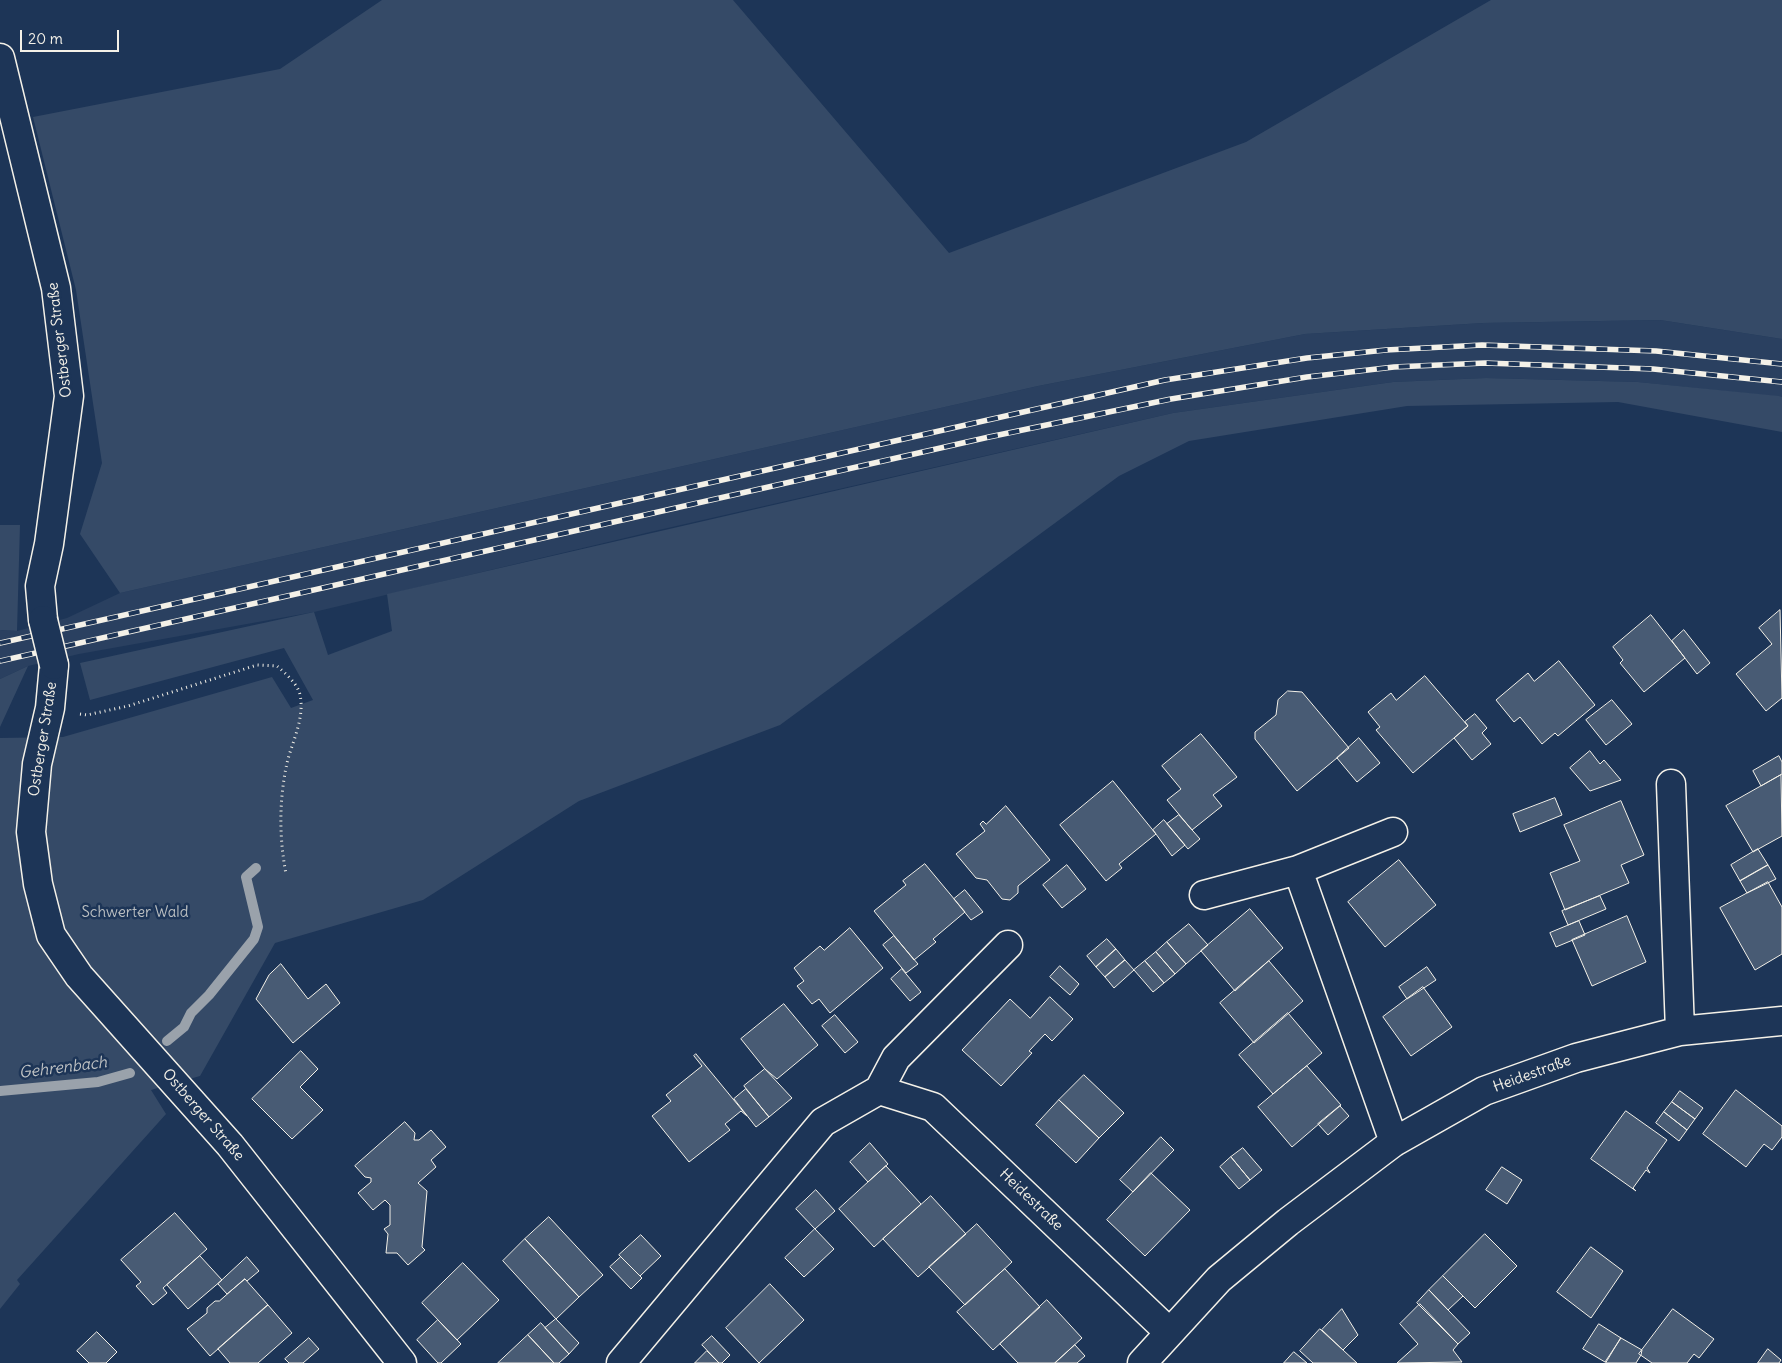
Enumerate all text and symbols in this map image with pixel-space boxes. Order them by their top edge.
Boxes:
scale bar [22,20,121,52]
text: 20 m [28,29,63,48]
street label: Ostberger Straße [44,281,76,399]
street label: Ostberger Straße [25,680,61,798]
park label: Schwerter Wald [81,904,189,922]
street label: Heidestraße [1491,1052,1573,1096]
water label: Gehrenbach [18,1053,108,1083]
street label: Ostberger Straße [158,1065,248,1165]
street label: Heidestraße [995,1165,1067,1235]

